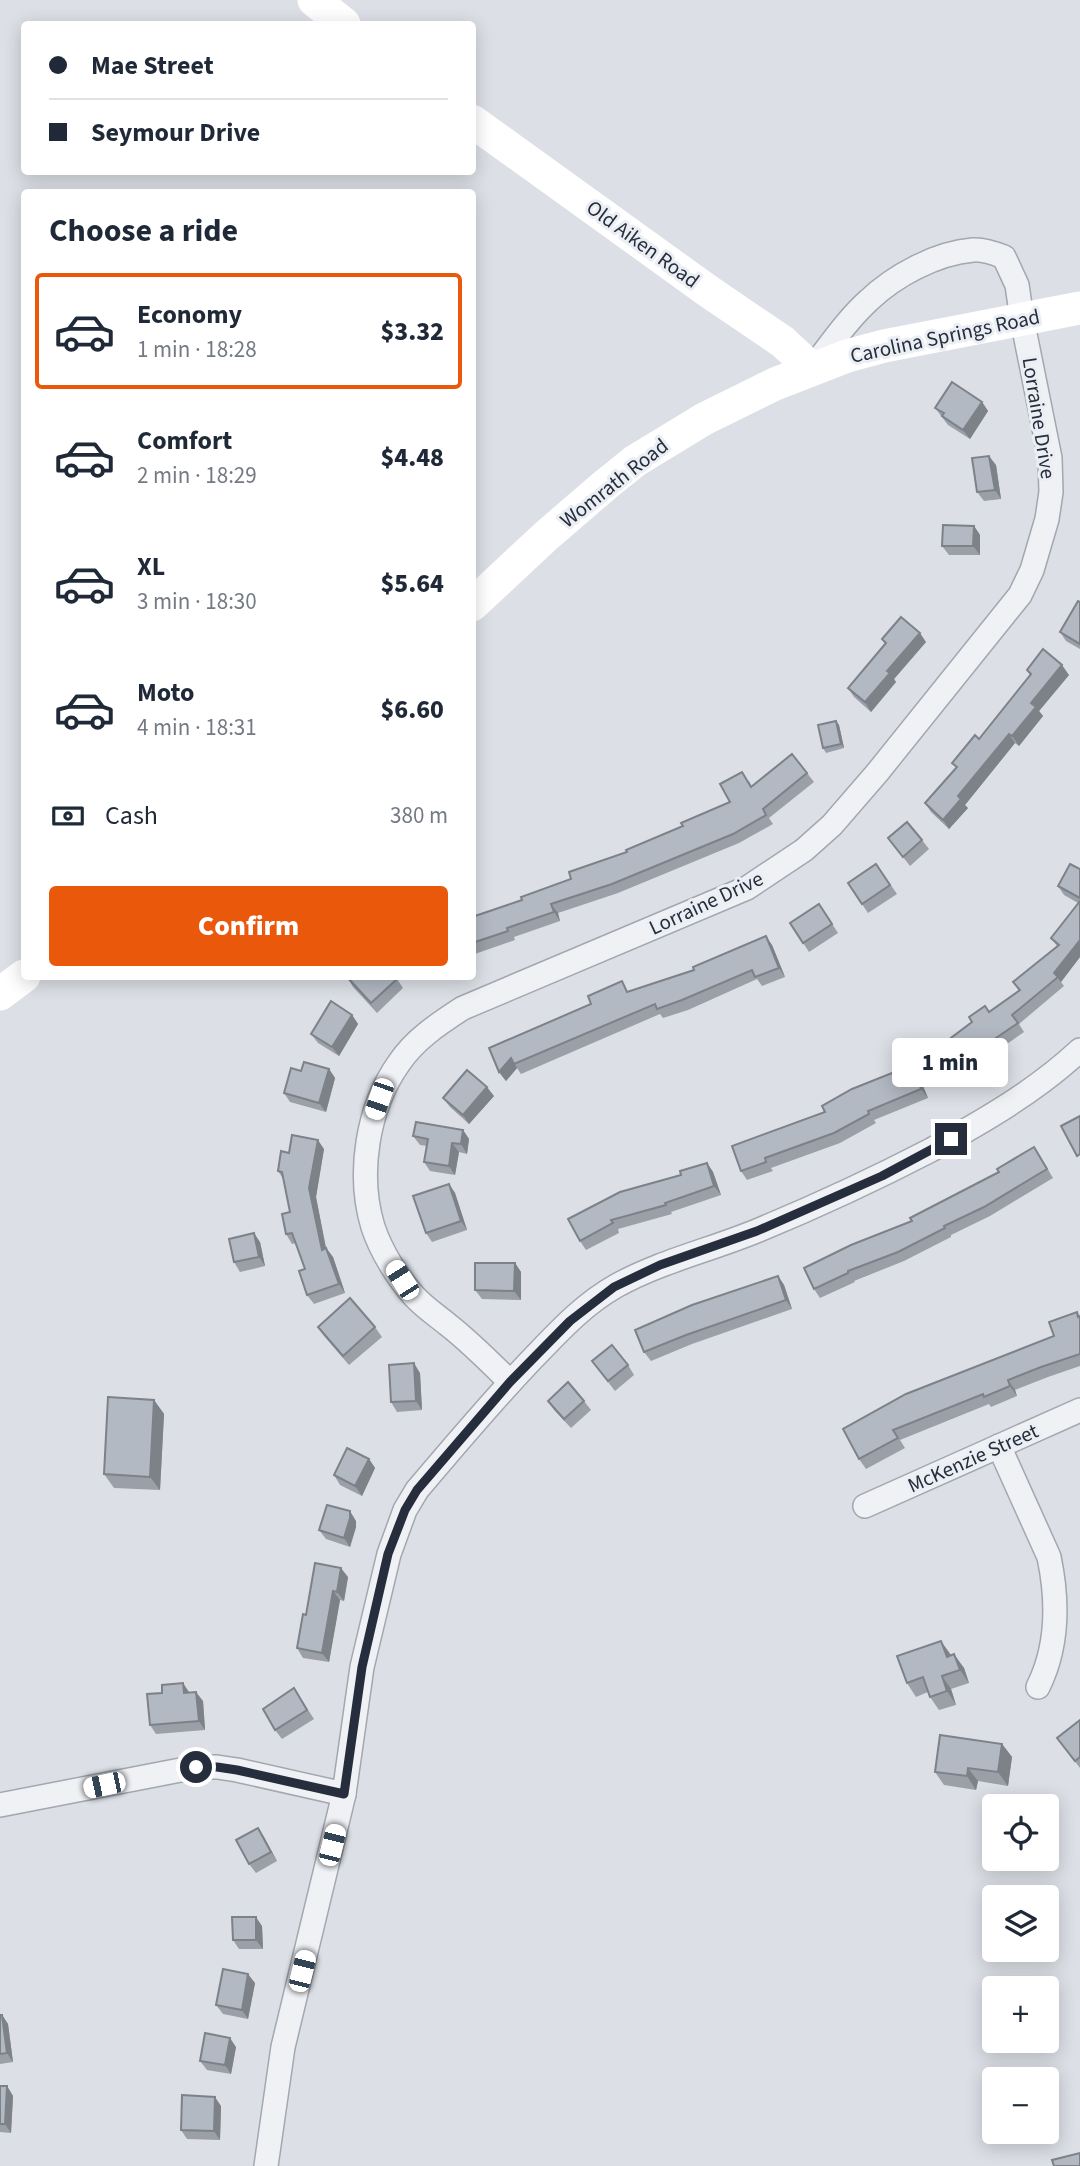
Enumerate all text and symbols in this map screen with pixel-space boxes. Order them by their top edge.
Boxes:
text: Mae Street [91,47,214,84]
text: Seymour Drive [91,114,260,151]
street label: Old Aiken Road [580,193,706,295]
text: Choose a ride [49,208,238,254]
text: Economy [137,296,242,333]
icon: car [53,300,116,363]
street label: Carolina Springs Road [847,301,1043,371]
text: $3.32 [380,313,444,350]
text: 1 min · 18:28 [137,333,257,366]
street label: Lorraine Drive [1015,355,1063,481]
text: Comfort [137,422,232,459]
icon: car [53,426,116,489]
street label: Womrath Road [553,431,675,535]
text: $4.48 [380,439,444,476]
text: 2 min · 18:29 [137,459,257,492]
text: XL [137,548,165,585]
icon: car [53,552,116,615]
text: $5.64 [380,565,444,602]
text: 3 min · 18:30 [137,585,257,618]
text: Moto [137,674,194,711]
icon: car [53,678,116,741]
text: $6.60 [380,691,444,728]
text: 4 min · 18:31 [137,711,257,744]
icon: cash [49,797,87,835]
text: Cash [105,797,158,834]
text: 380 m [390,799,448,832]
street label: Lorraine Drive [644,863,768,943]
button: Confirm [49,886,448,966]
callout: 1 min [893,1038,1009,1086]
text: 1 min [922,1046,978,1079]
car [363,1076,396,1122]
route end [935,1123,967,1155]
car [382,1257,423,1303]
street label: McKenzie Street [903,1416,1043,1500]
route start [180,1751,212,1783]
car [82,1770,127,1800]
map controls [982,1794,1059,2144]
button: locate [982,1794,1059,1871]
car [317,1822,348,1868]
button: layers [982,1885,1059,1962]
car [287,1948,318,1994]
button: + [982,1976,1059,2053]
button: − [982,2067,1059,2144]

